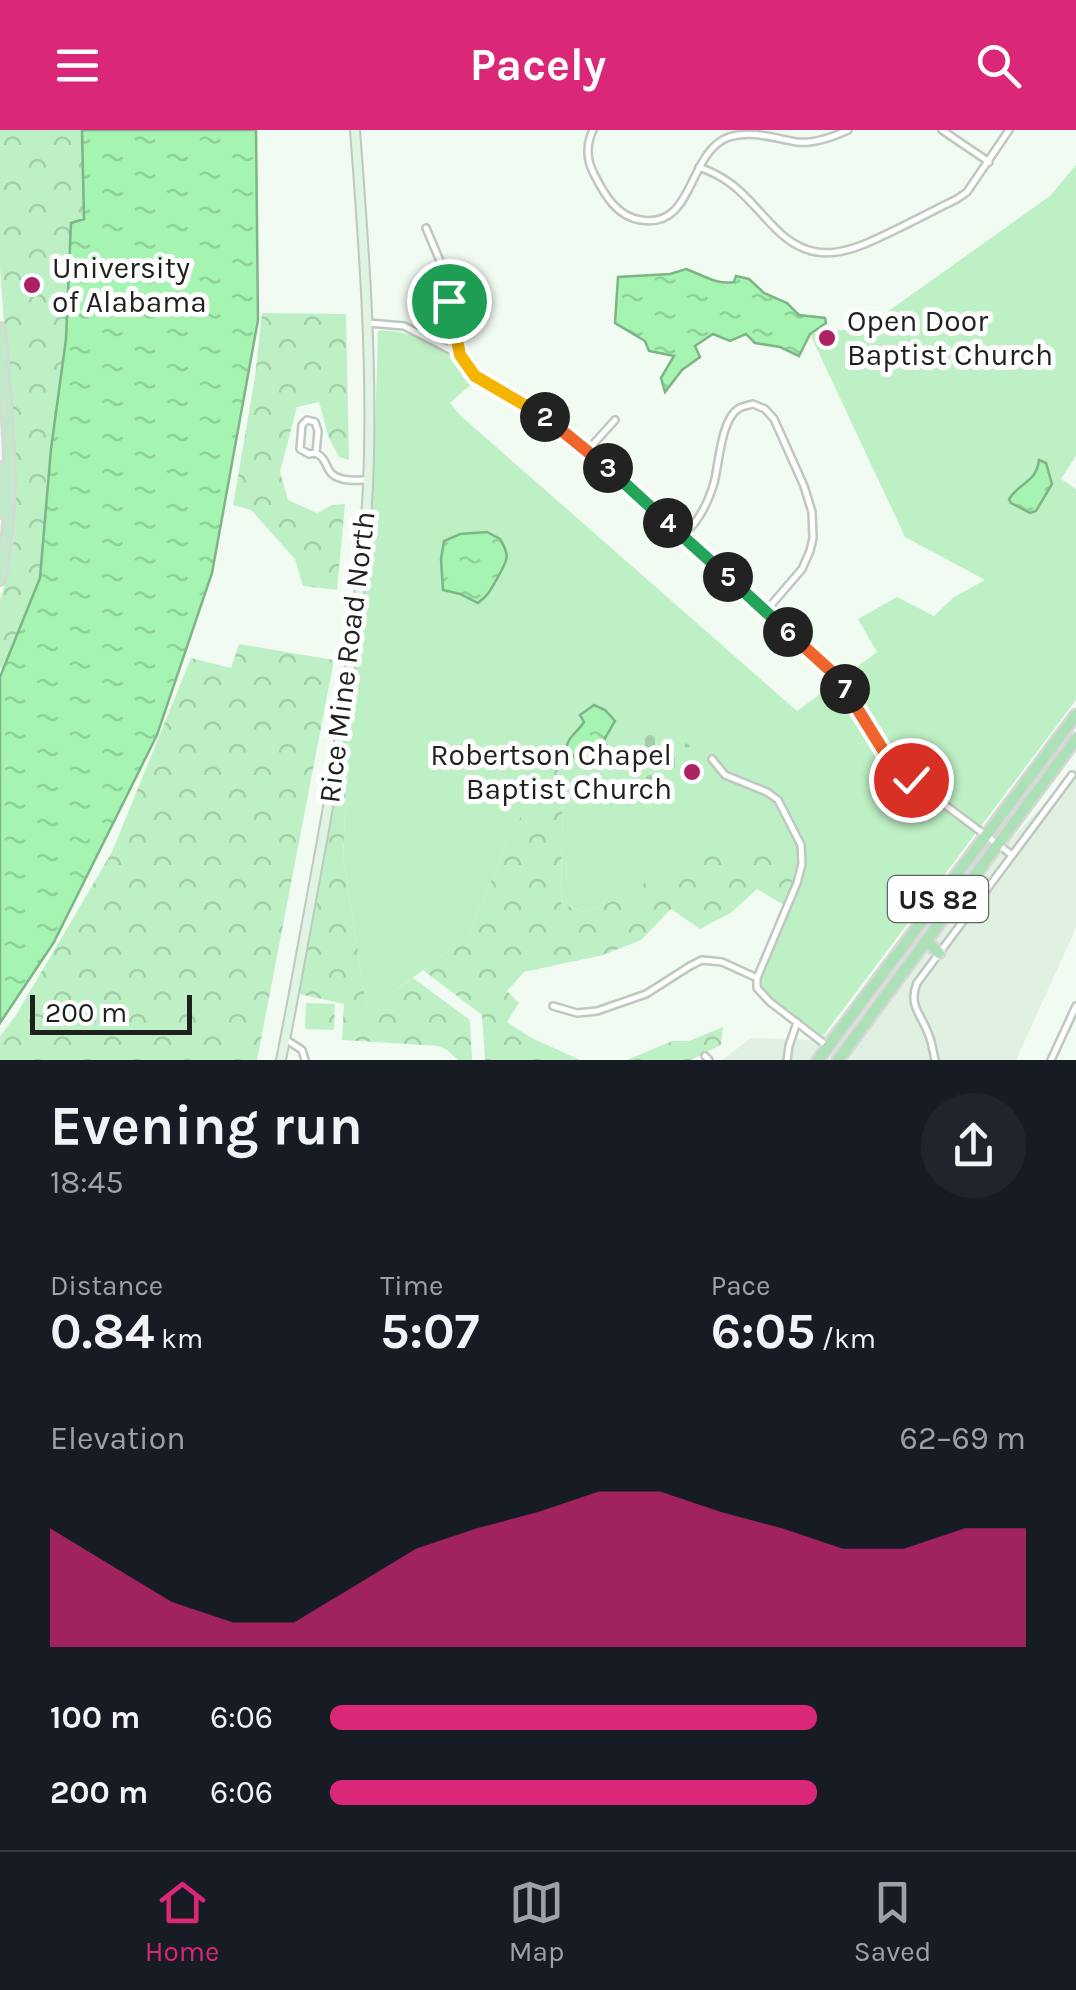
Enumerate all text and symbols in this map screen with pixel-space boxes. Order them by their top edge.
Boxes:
icon: menu [50,38,105,93]
icon: search [971,38,1026,93]
text: Pacely [470,39,606,91]
place label: University of Alabama [52,250,207,320]
pin [407,259,492,344]
marker: University of Alabama [21,274,43,296]
icon: arrive [422,274,477,329]
place label: Open Door Baptist Church [847,303,1053,373]
marker: Open Door Baptist Church [816,327,838,349]
pin: 2 [520,392,570,442]
text: 2 [537,400,553,433]
pin: 3 [583,443,633,493]
text: 3 [599,451,617,484]
pin: 4 [643,498,693,548]
text: 4 [660,506,676,539]
street label: Rice Mine Road North [311,509,383,805]
pin: 5 [703,552,753,602]
text: 5 [720,560,736,593]
pin: 6 [763,607,813,657]
text: 6 [780,615,797,648]
pin: 7 [820,664,870,714]
text: 7 [838,672,852,705]
place label: Robertson Chapel Baptist Church [430,737,672,807]
pin [869,738,954,823]
icon: check [884,753,939,808]
marker: Robertson Chapel Baptist Church [681,761,703,783]
road number: US 82 [888,876,988,922]
scale bar [30,990,192,1034]
text: 200 m [45,996,127,1029]
button: share [921,1093,1026,1198]
text: Evening run [50,1094,363,1158]
text: 18:45 [50,1164,124,1201]
text: Distance [50,1269,163,1302]
text: Time [380,1269,443,1302]
text: Pace [711,1269,770,1302]
text: 0.84 [50,1302,154,1361]
text: 5:07 [380,1302,479,1361]
text: 6:05 [711,1302,815,1361]
text: km [154,1322,203,1355]
text: /km [815,1322,876,1355]
text: Elevation [50,1420,185,1457]
text: 62–69 m [900,1420,1026,1457]
text: 100 m [50,1699,140,1736]
text: 6:06 [210,1699,273,1736]
text: 200 m [50,1774,148,1811]
text: 6:06 [210,1774,273,1811]
tab: Home [145,1875,219,1968]
tab: Map [509,1875,564,1968]
tab: Saved [854,1875,931,1968]

